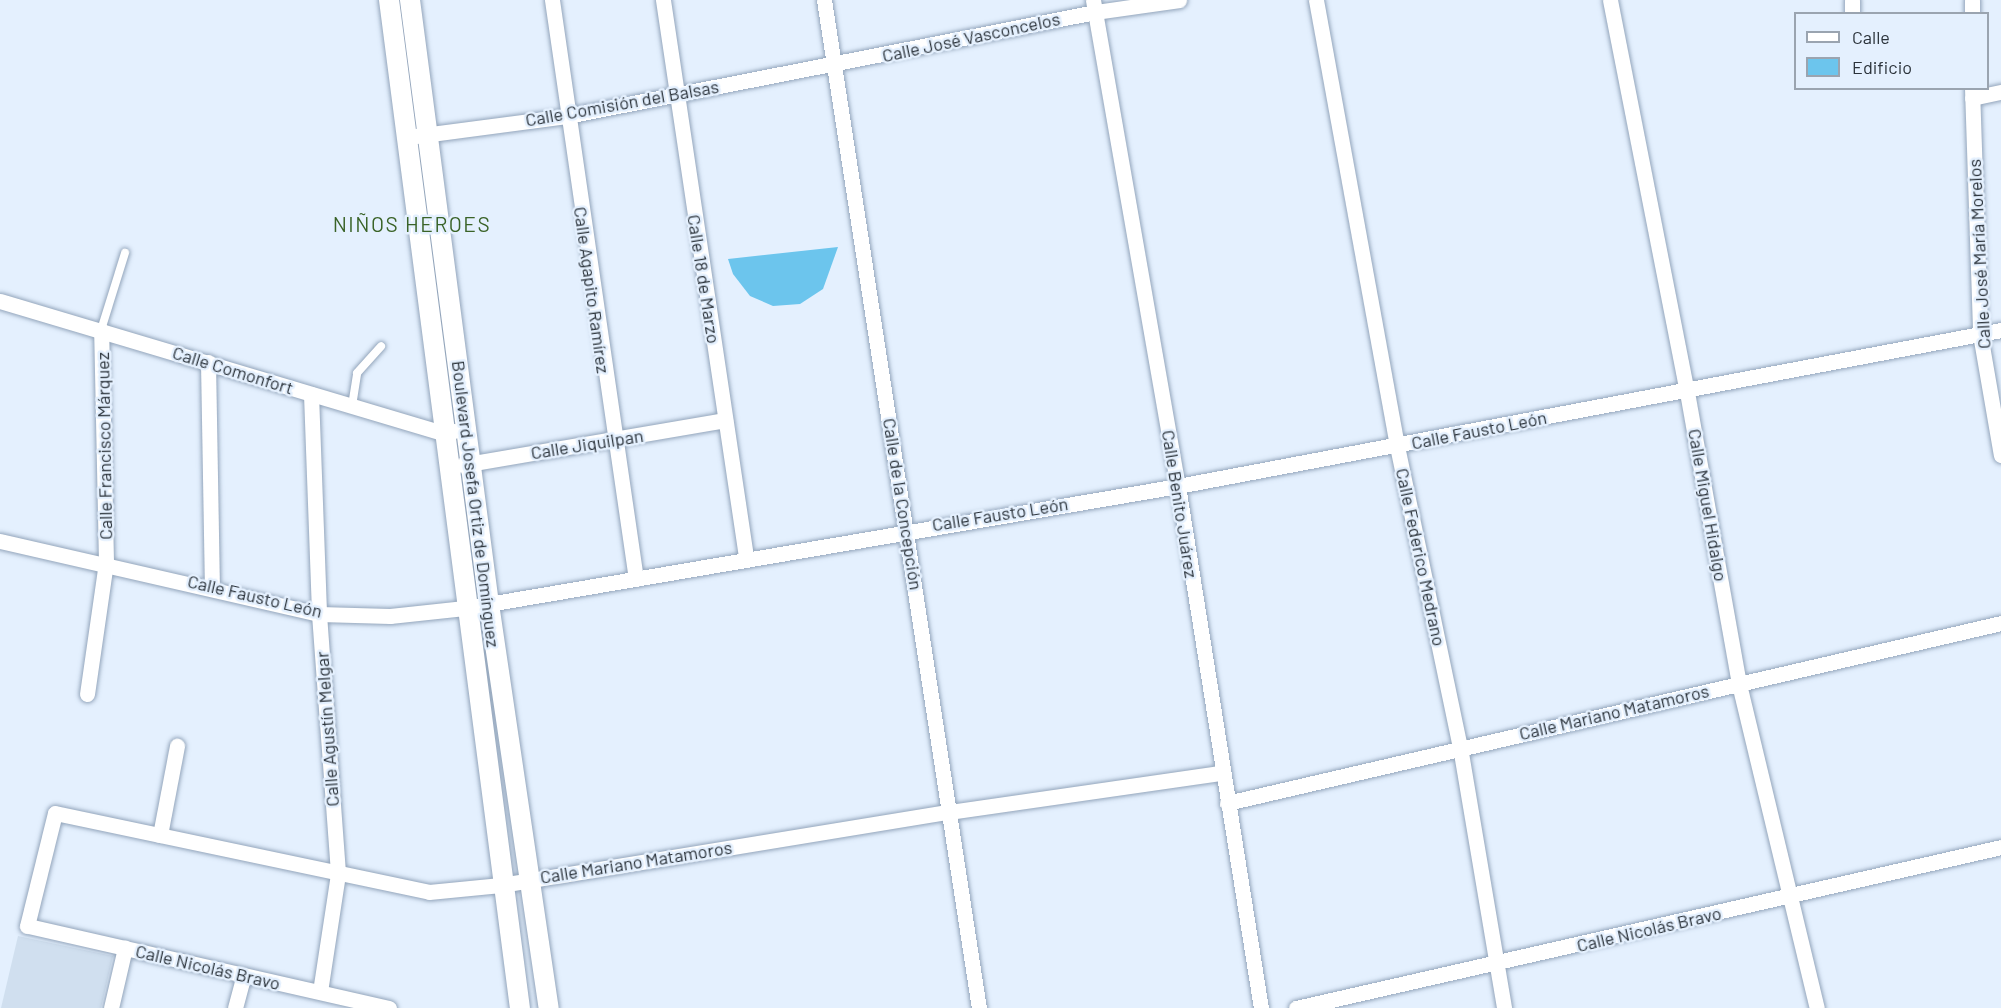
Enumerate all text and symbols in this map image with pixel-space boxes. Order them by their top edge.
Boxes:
street label: Calle José Vasconcelos [880,8,1062,66]
legend [1794,12,1989,90]
text: Calle [1852,26,1890,48]
text: Edificio [1852,56,1912,78]
street label: Calle Comisión del Balsas [524,75,720,131]
street label: Calle José María Morelos [1963,159,1995,349]
street label: Calle Agapito Ramírez [570,205,614,375]
district label: NIÑOS HEROES [333,211,491,237]
street label: Calle 18 de Marzo [683,213,725,345]
street label: Calle Comonfort [170,341,296,399]
street label: Calle Francisco Márquez [92,352,116,540]
street label: Boulevard Josefa Ortiz de Domínguez [448,359,504,649]
street label: Calle Fausto León [1409,406,1549,454]
street label: Calle de la Concepción [879,417,927,591]
street label: Calle Jiquilpan [529,424,645,464]
street label: Calle Miguel Hidalgo [1684,427,1732,583]
street label: Calle Benito Juárez [1158,428,1202,580]
street label: Calle Federico Medrano [1392,466,1450,648]
street label: Calle Fausto León [930,493,1070,535]
street label: Calle Fausto León [186,570,324,622]
street label: Calle Agustín Melgar [311,651,343,807]
street label: Calle Mariano Matamoros [1517,680,1711,744]
street label: Calle Mariano Matamoros [538,836,734,888]
street label: Calle Nicolás Bravo [1575,902,1723,956]
street label: Calle Nicolás Bravo [134,940,282,994]

